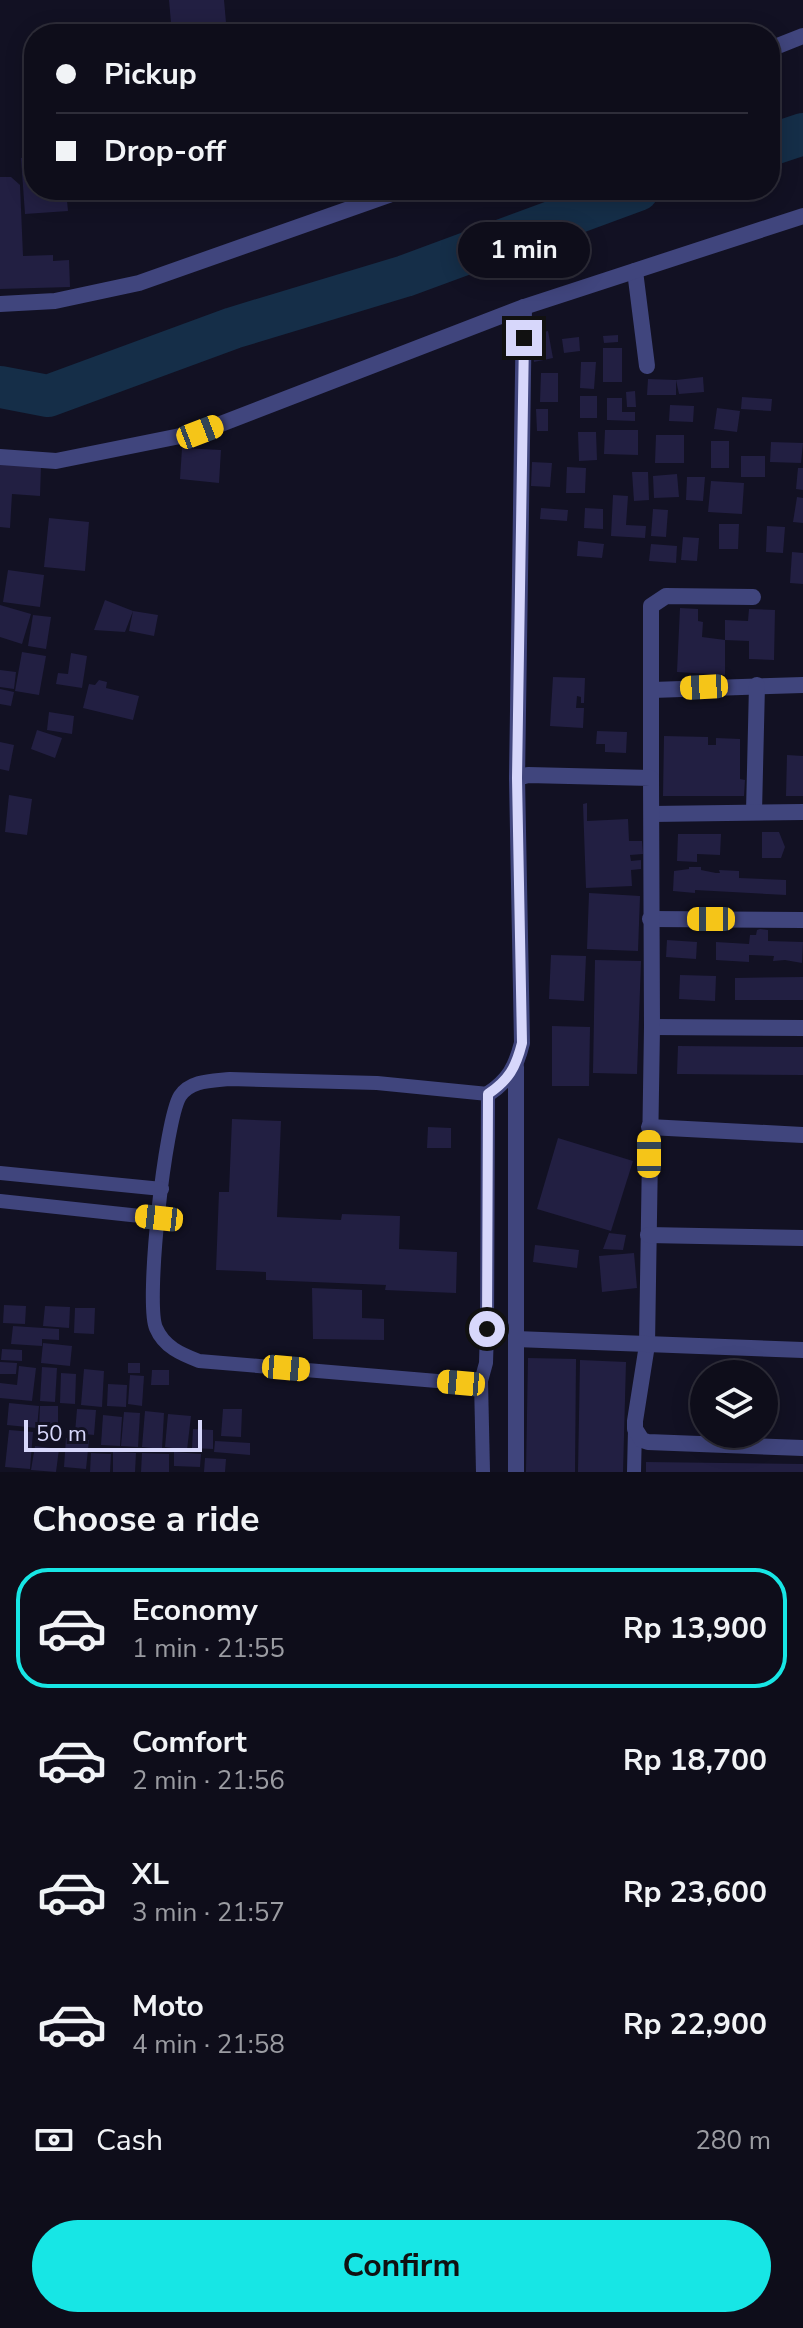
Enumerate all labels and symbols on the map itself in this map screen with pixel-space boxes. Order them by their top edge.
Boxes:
callout: 1 min [458,222,590,278]
route end [506,320,542,356]
car [173,412,227,452]
car [679,674,729,700]
car [687,907,735,931]
car [637,1130,661,1178]
car [134,1204,184,1232]
route start [469,1311,505,1347]
car [261,1354,311,1382]
car [436,1369,486,1397]
scale bar [24,1416,202,1452]

